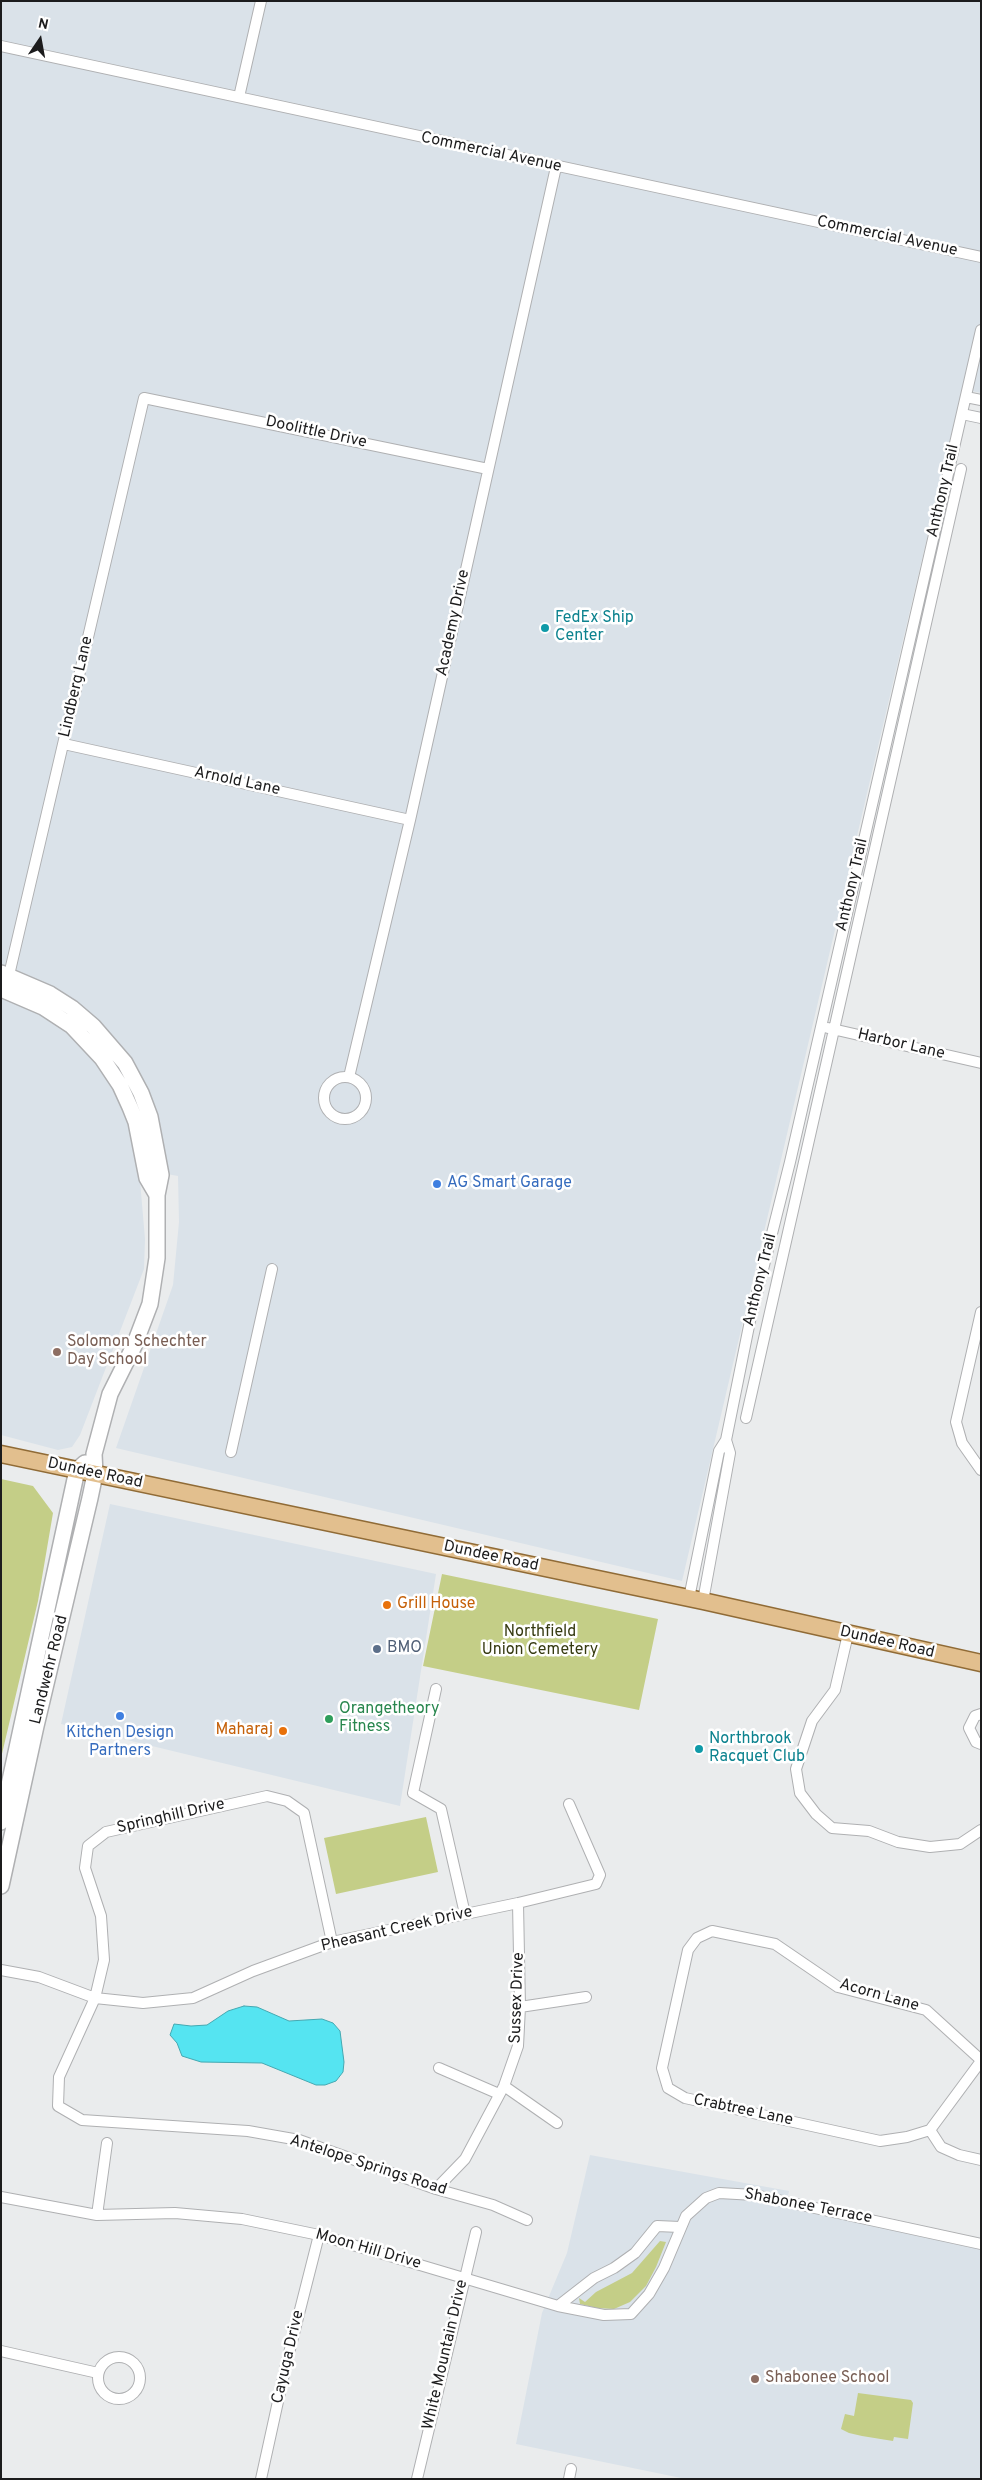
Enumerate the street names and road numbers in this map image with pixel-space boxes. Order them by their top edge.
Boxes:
street label: Commercial Avenue [419,129,563,177]
street label: Commercial Avenue [815,213,959,261]
street label: Doolittle Drive [264,413,368,453]
street label: Anthony Trail [924,442,964,540]
street label: Academy Drive [433,568,475,678]
street label: Lindberg Lane [56,635,98,739]
street label: Arnold Lane [192,764,282,800]
street label: Anthony Trail [833,836,873,934]
street label: Harbor Lane [855,1026,947,1064]
street label: Anthony Trail [740,1232,782,1328]
street label: Dundee Road [46,1455,144,1493]
street label: Dundee Road [442,1538,540,1576]
street label: Landwehr Road [27,1613,73,1727]
street label: Dundee Road [838,1623,936,1663]
street label: Springhill Drive [115,1795,227,1839]
street label: Pheasant Creek Drive [319,1903,475,1957]
street label: Sussex Drive [507,1952,529,2044]
street label: Acorn Lane [837,1975,921,2017]
street label: Crabtree Lane [691,2091,795,2131]
street label: Antelope Springs Road [287,2132,449,2200]
street label: Shabonee Terrace [742,2185,874,2229]
street label: Moon Hill Drive [313,2226,423,2274]
street label: White Mountain Drive [419,2278,473,2432]
street label: Cayuga Drive [269,2308,309,2406]

